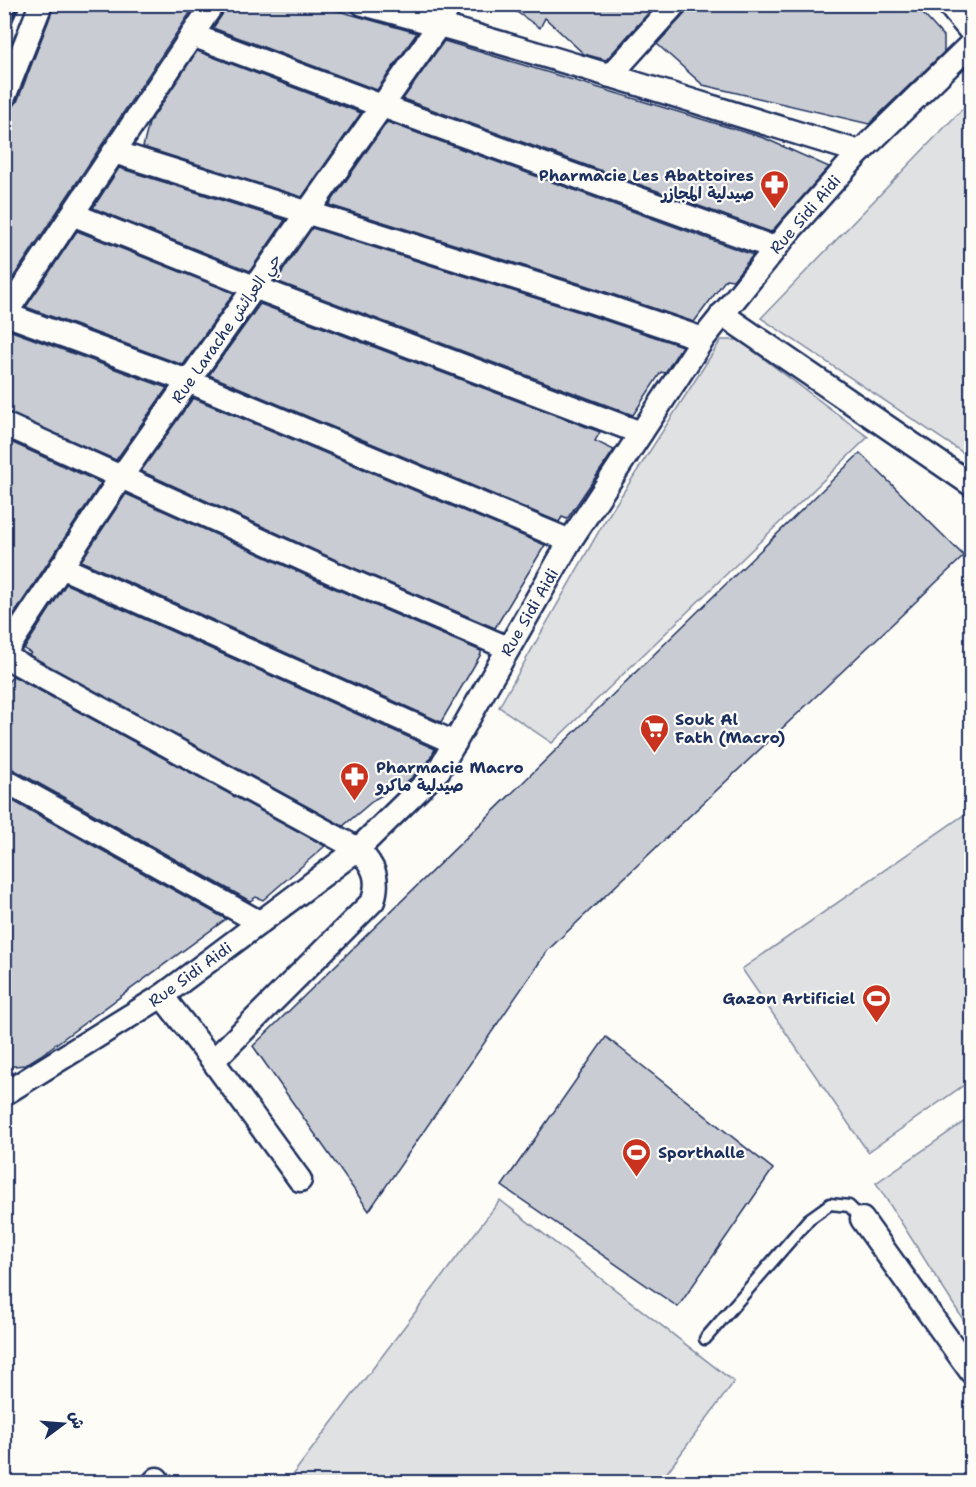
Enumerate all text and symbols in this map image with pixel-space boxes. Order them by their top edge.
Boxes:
place label: Pharmacie Les Abattoires صيدلية المجازر [539,165,754,204]
pharmacy icon: Pharmacie Les Abattoires صيدلية المجازر [759,168,791,210]
street label: Rue Sidi Aidi [765,170,845,258]
street label: Rue Larache حي العرائش [167,249,289,410]
street label: Rue Sidi Aidi [496,565,563,660]
place label: Souk Al Fath (Macro) [675,709,785,748]
supermarket icon: Souk Al Fath (Macro) [638,712,670,754]
place label: Pharmacie Macro صيدلية ماكرو [375,757,524,796]
pharmacy icon: Pharmacie Macro صيدلية ماكرو [339,760,371,802]
street label: Rue Sidi Aidi [144,937,236,1012]
sports icon: Gazon Artificiel [860,982,892,1024]
place label: Gazon Artificiel [722,988,855,1009]
sports icon: Sporthalle [621,1136,653,1178]
place label: Sporthalle [658,1142,746,1163]
north arrow [33,1394,93,1454]
text: ش [64,1409,89,1431]

